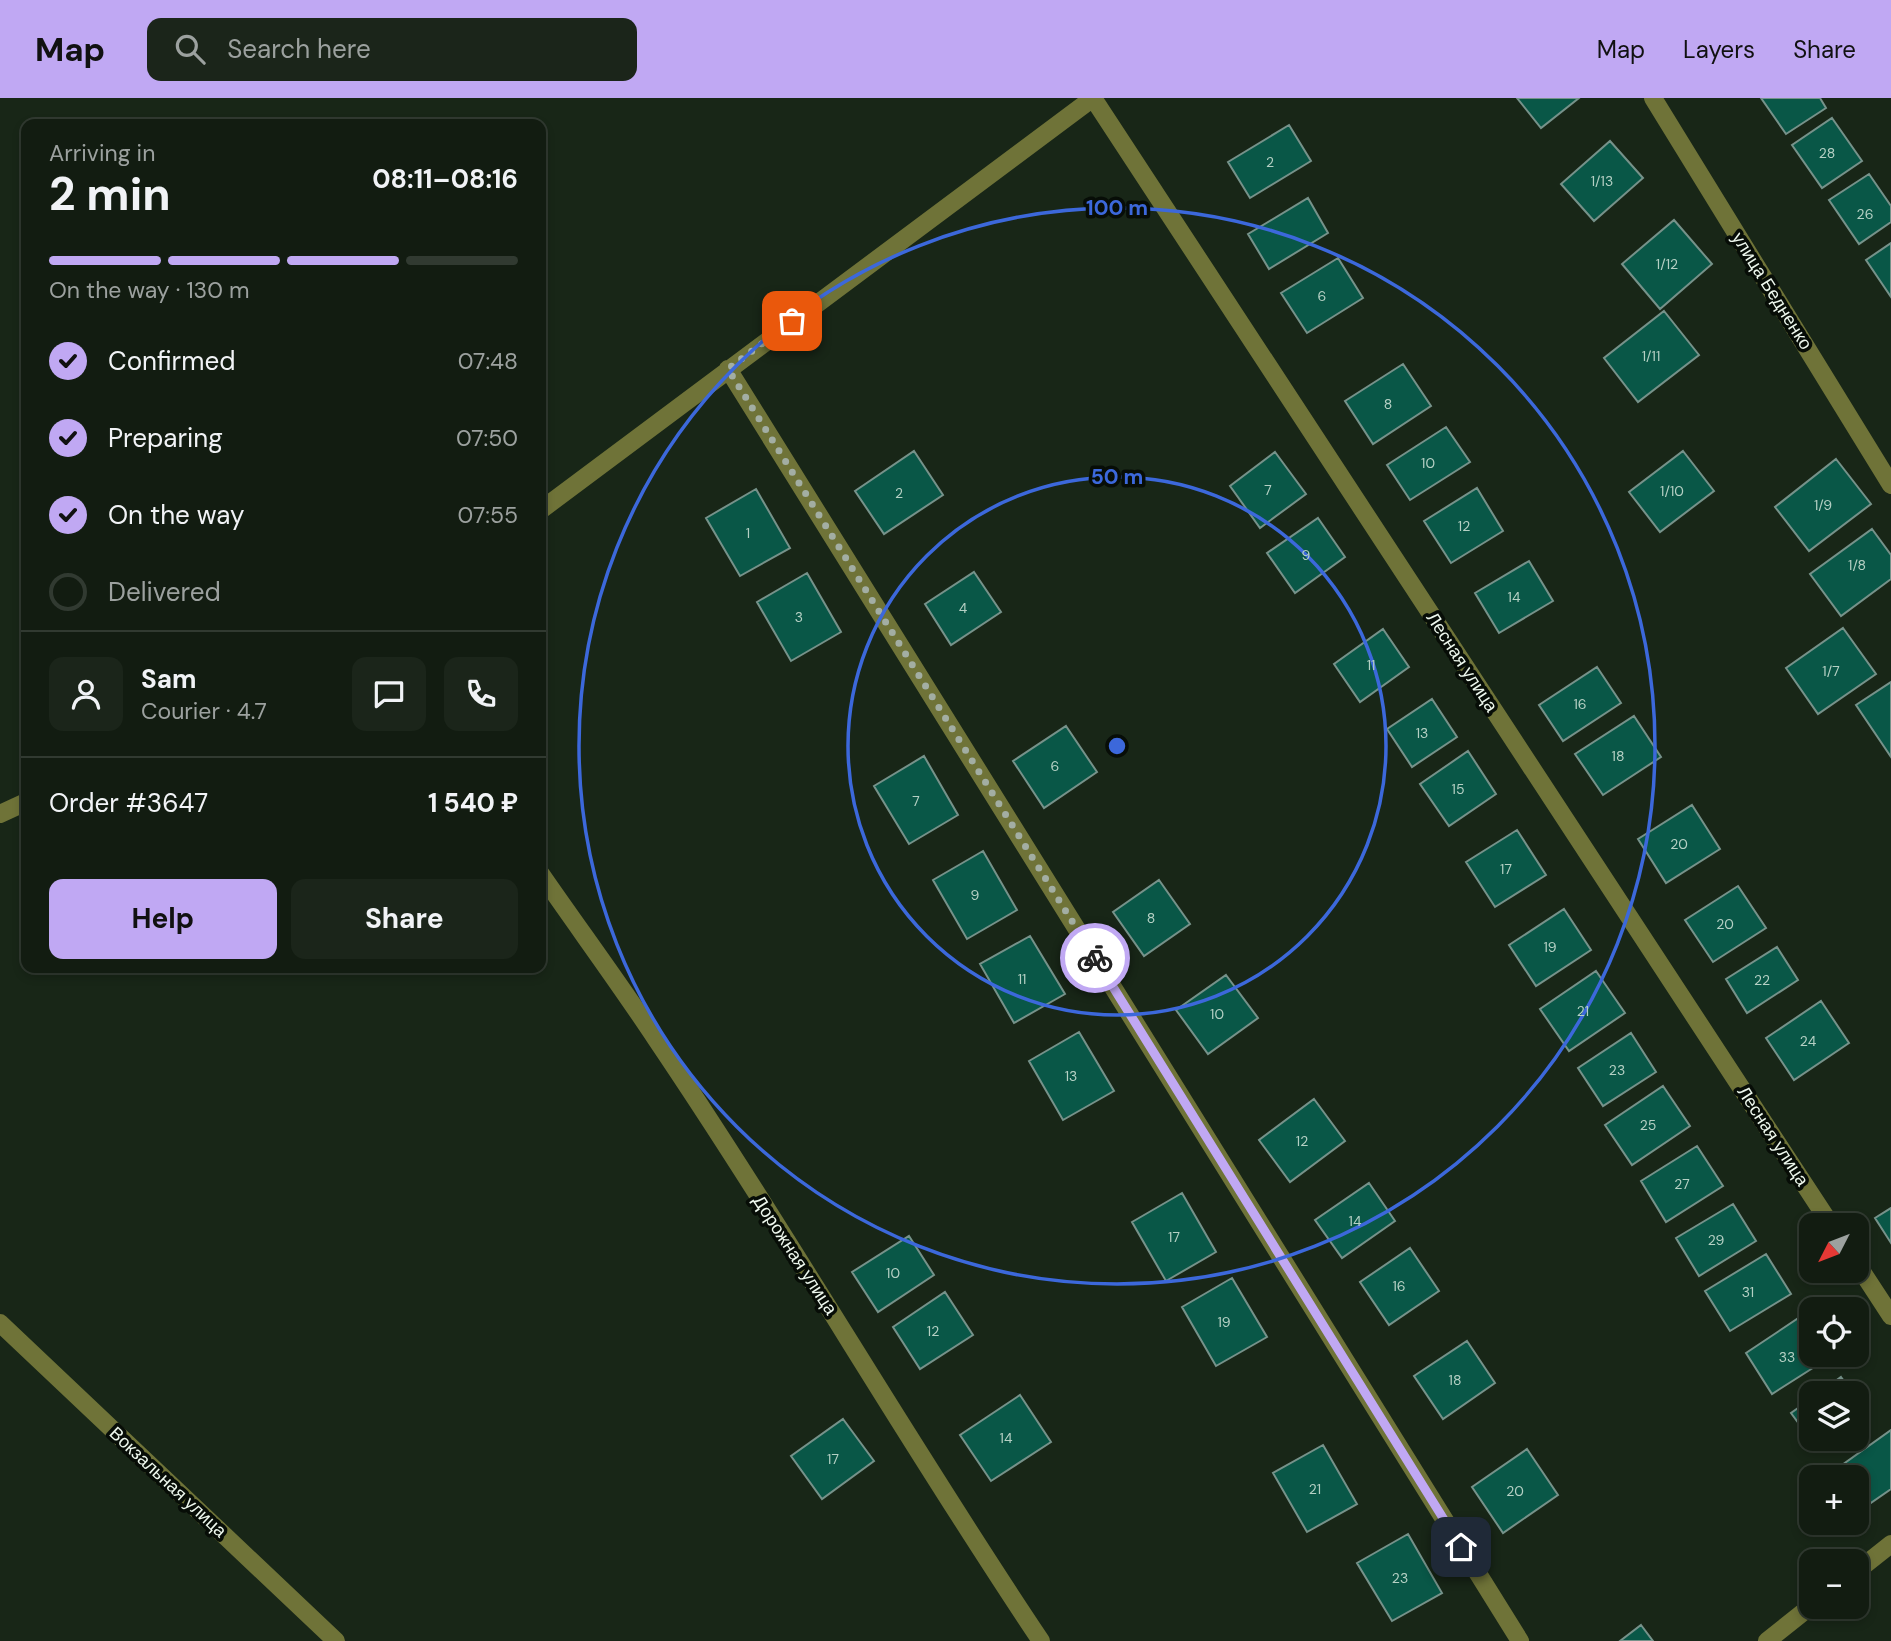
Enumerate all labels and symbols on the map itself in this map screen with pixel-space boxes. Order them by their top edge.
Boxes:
house number: 28 [1819,144,1835,162]
house number: 2 [1266,153,1274,171]
house number: 1/13 [1591,172,1613,190]
text: 100 m [1086,194,1148,222]
house number: 26 [1857,205,1873,223]
street label: улица Бедненко [1726,228,1818,354]
house number: 1/12 [1656,255,1678,273]
house number: 6 [1318,287,1326,305]
pin [762,291,822,351]
house number: 1/11 [1642,347,1660,365]
house number: 8 [1384,395,1392,413]
house number: 10 [1421,454,1435,472]
text: 50 m [1091,463,1143,491]
house number: 7 [1264,481,1272,499]
house number: 1/10 [1660,482,1684,500]
house number: 2 [895,484,903,502]
house number: 1/9 [1814,496,1832,514]
house number: 12 [1458,517,1470,535]
house number: 1 [746,524,750,542]
house number: 9 [1302,546,1311,564]
house number: 1/8 [1848,556,1866,574]
house number: 14 [1508,588,1521,606]
house number: 4 [959,599,968,617]
street label: Лесная улица [1421,607,1504,717]
house number: 3 [795,608,803,626]
house number: 11 [1367,656,1375,674]
house number: 1/7 [1822,662,1840,680]
house number: 16 [1573,695,1587,713]
house number: 13 [1416,724,1428,742]
centre of rings [1105,734,1129,758]
house number: 18 [1612,747,1624,765]
house number: 6 [1051,757,1059,775]
house number: 15 [1452,780,1464,798]
house number: 7 [912,792,920,810]
house number: 20 [1670,835,1688,853]
house number: 17 [1500,860,1512,878]
house number: 9 [971,886,980,904]
house number: 8 [1147,909,1155,927]
house number: 20 [1716,915,1734,933]
courier [1060,923,1130,993]
house number: 19 [1543,938,1557,956]
house number: 11 [1018,970,1026,988]
house number: 22 [1754,971,1770,989]
house number: 21 [1577,1002,1589,1020]
house number: 10 [1210,1005,1224,1023]
house number: 24 [1800,1032,1817,1050]
house number: 23 [1609,1061,1625,1079]
house number: 13 [1065,1067,1077,1085]
street label: Лесная улица [1732,1081,1815,1191]
house number: 25 [1640,1116,1656,1134]
house number: 12 [1296,1132,1308,1150]
house number: 27 [1674,1175,1690,1193]
street label: Дорожная улица [747,1190,843,1320]
house number: 14 [1349,1212,1362,1230]
north arrow [1799,1213,1869,1283]
house number: 17 [1168,1228,1180,1246]
house number: 29 [1708,1231,1725,1249]
house number: 10 [886,1264,900,1282]
house number: 16 [1392,1277,1406,1295]
house number: 31 [1742,1283,1754,1301]
house number: 19 [1217,1313,1231,1331]
house number: 12 [927,1322,939,1340]
house number: 33 [1779,1348,1795,1366]
house number: 18 [1449,1371,1461,1389]
street label: Вокзальная улица [104,1421,233,1543]
house number: 14 [1000,1429,1013,1447]
house number: 17 [827,1450,839,1468]
house number: 21 [1309,1480,1321,1498]
house number: 20 [1506,1482,1524,1500]
pin [1431,1517,1491,1577]
house number: 23 [1392,1569,1408,1587]

